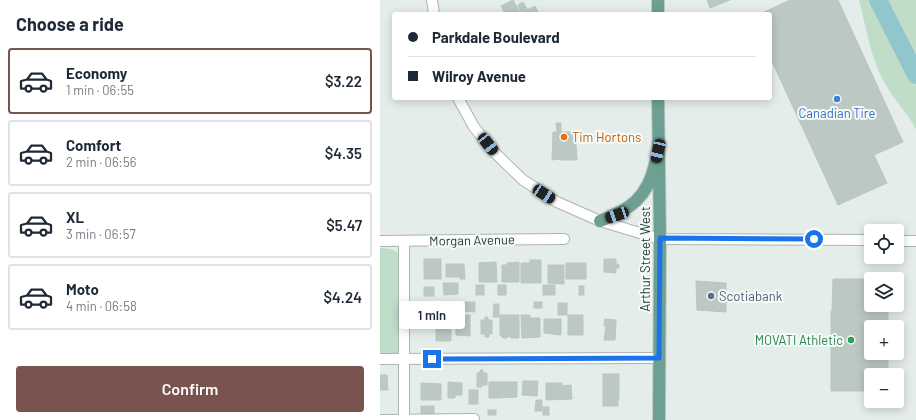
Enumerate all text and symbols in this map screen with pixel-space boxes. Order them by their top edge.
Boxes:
text: Choose a ride [16,13,124,35]
text: Parkdale Boulevard [432,28,560,46]
icon: car [18,63,54,99]
text: Economy [66,64,127,82]
text: Wilroy Avenue [432,67,526,85]
text: $3.22 [325,72,362,90]
text: 1 min · 06:55 [66,82,134,98]
marker: Canadian Tire [832,94,842,104]
place label: Canadian Tire [799,105,876,121]
place label: Tim Hortons [572,129,641,145]
car [476,131,500,157]
marker: Tim Hortons [559,132,569,142]
icon: car [18,135,54,171]
text: Comfort [66,136,121,154]
car [649,138,667,164]
text: $4.35 [325,144,362,162]
text: 2 min · 06:56 [66,154,136,170]
car [531,182,557,206]
car [604,205,630,225]
street label: Arthur Street West [637,206,653,312]
icon: car [18,207,54,243]
text: XL [66,208,84,226]
text: $5.47 [326,216,362,234]
map controls [864,224,904,408]
button: locate [864,224,904,264]
text: 3 min · 06:57 [66,226,136,242]
route start [805,230,823,248]
street label: Morgan Avenue [429,231,515,249]
button: layers [864,272,904,312]
icon: car [18,279,54,315]
text: Moto [66,280,99,298]
text: $4.24 [324,288,362,306]
place label: Scotiabank [719,288,783,304]
marker: Scotiabank [706,291,716,301]
text: 4 min · 06:58 [66,298,137,314]
callout: 1 min [399,301,465,329]
text: 1 min [418,307,446,323]
button: + [864,320,904,360]
place label: MOVATI Athletic [755,332,843,348]
marker: MOVATI Athletic [846,335,856,345]
route end [423,350,441,368]
button: Confirm [16,366,364,412]
button: − [864,368,904,408]

